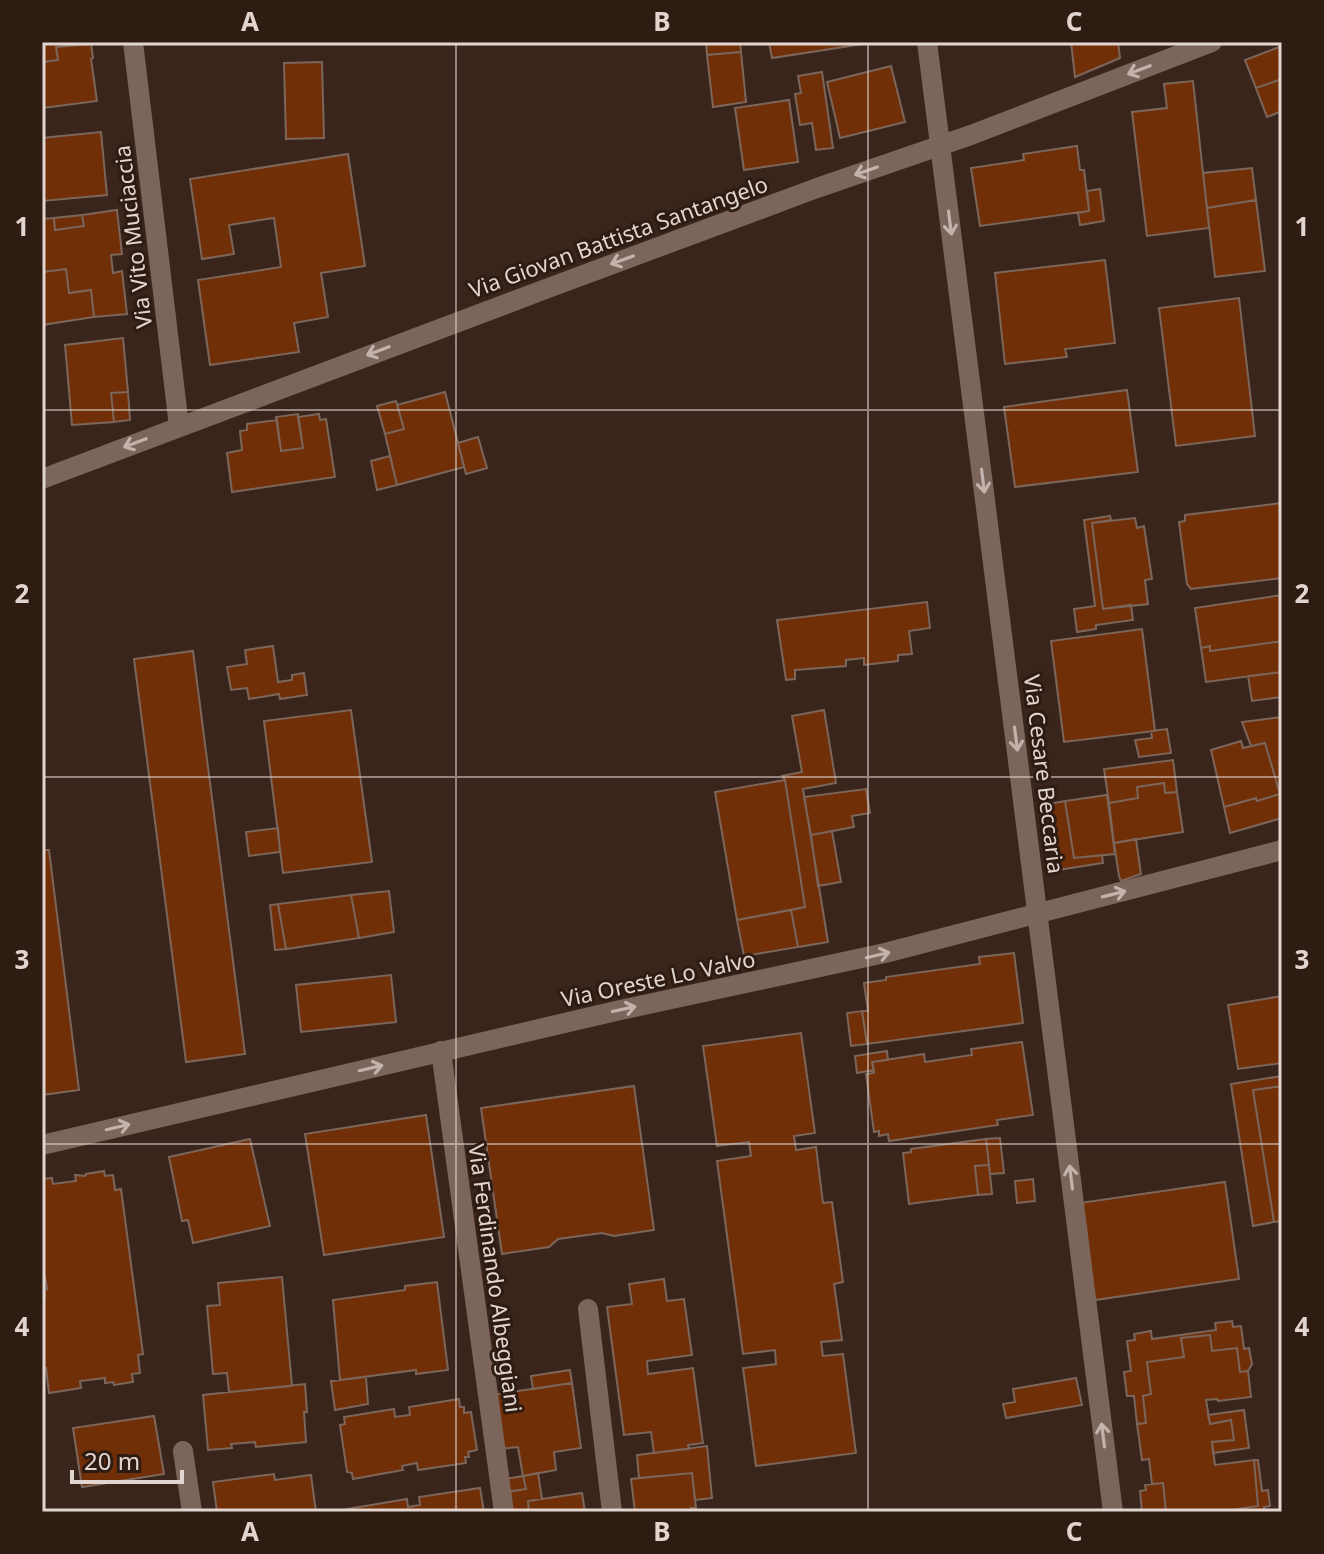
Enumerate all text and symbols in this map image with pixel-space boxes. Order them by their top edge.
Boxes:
text: A [241,3,259,39]
text: B [653,3,671,39]
text: C [1066,3,1082,39]
one-way arrow [1127,64,1152,78]
street label: Via Vito Muciaccia [106,144,158,330]
one-way arrow [854,165,879,180]
street label: Via Giovan Battista Santangelo [464,168,772,304]
text: 1 [15,208,29,244]
text: 1 [1295,208,1309,244]
one-way arrow [943,210,958,235]
one-way arrow [610,254,635,269]
one-way arrow [366,345,391,359]
one-way arrow [123,437,148,451]
one-way arrow [976,468,991,493]
text: 2 [15,575,30,611]
text: 2 [1295,575,1310,611]
street label: Via Cesare Beccaria [1018,673,1072,875]
one-way arrow [1009,726,1024,751]
one-way arrow [1101,886,1127,901]
text: 3 [15,941,29,977]
text: 3 [1295,941,1309,977]
street label: Via Oreste Lo Valvo [558,943,758,1013]
one-way arrow [865,946,891,961]
one-way arrow [611,1001,637,1016]
one-way arrow [358,1059,383,1074]
one-way arrow [105,1119,130,1134]
street label: Via Ferdinando Albeggiani [462,1142,530,1414]
one-way arrow [1063,1165,1078,1190]
text: 4 [15,1308,30,1344]
text: 4 [1295,1308,1310,1344]
one-way arrow [1096,1422,1111,1449]
scale bar [72,1434,182,1484]
text: 20 m [84,1444,140,1477]
text: A [241,1513,259,1549]
text: B [653,1513,671,1549]
text: C [1066,1513,1082,1549]

